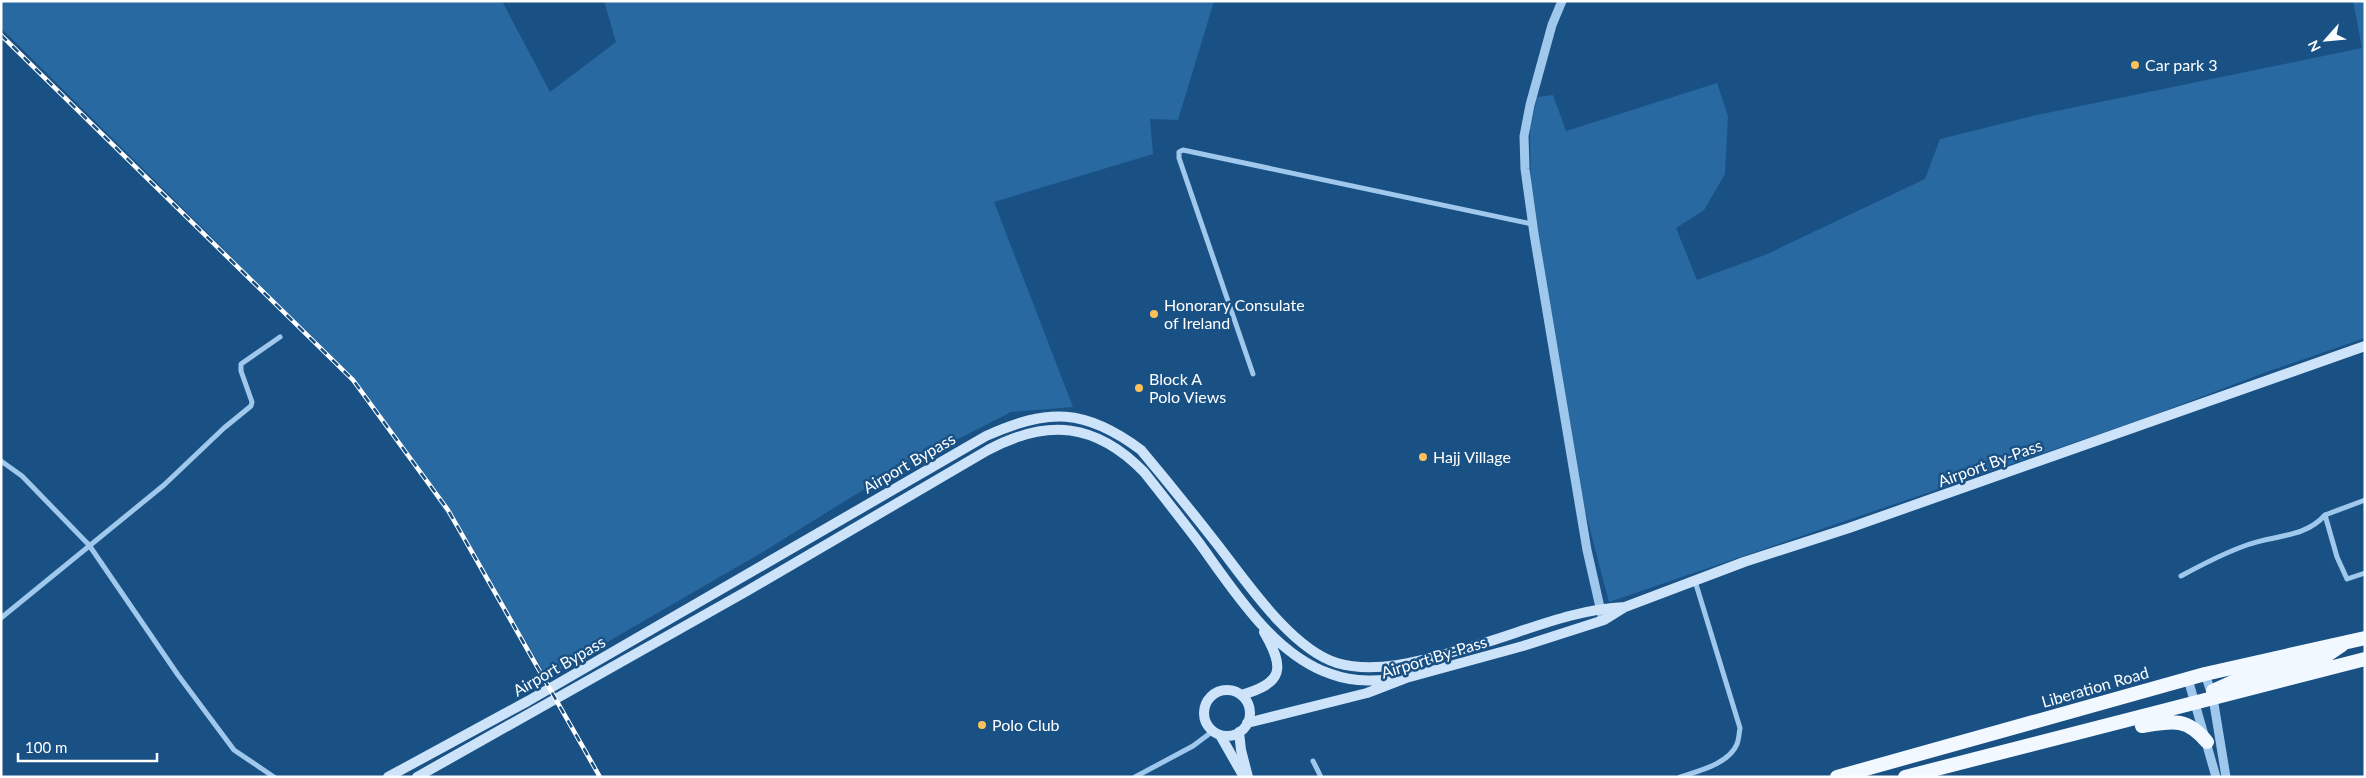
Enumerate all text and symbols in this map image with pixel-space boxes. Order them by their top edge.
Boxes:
north arrow [2301,15,2351,65]
text: N [2304,37,2324,55]
place label: Car park 3 [2145,55,2217,74]
marker: Car park 3 [2129,59,2141,71]
place label: Honorary Consulate of Ireland [1164,295,1305,332]
marker: Honorary Consulate of Ireland [1148,308,1160,320]
place label: Block A Polo Views [1149,369,1226,406]
marker: Block A Polo Views [1133,382,1145,394]
street label: Airport Bypass [859,428,958,497]
street label: Airport By-Pass [1935,435,2045,490]
place label: Hajj Village [1433,447,1511,466]
marker: Hajj Village [1417,451,1429,463]
street label: Airport Bypass [509,631,608,700]
street label: Airport By-Pass [1379,631,1489,682]
street label: Liberation Road [2039,662,2151,711]
place label: Polo Club [992,715,1060,734]
marker: Polo Club [976,719,988,731]
scale bar [18,730,156,762]
text: 100 m [25,738,67,756]

